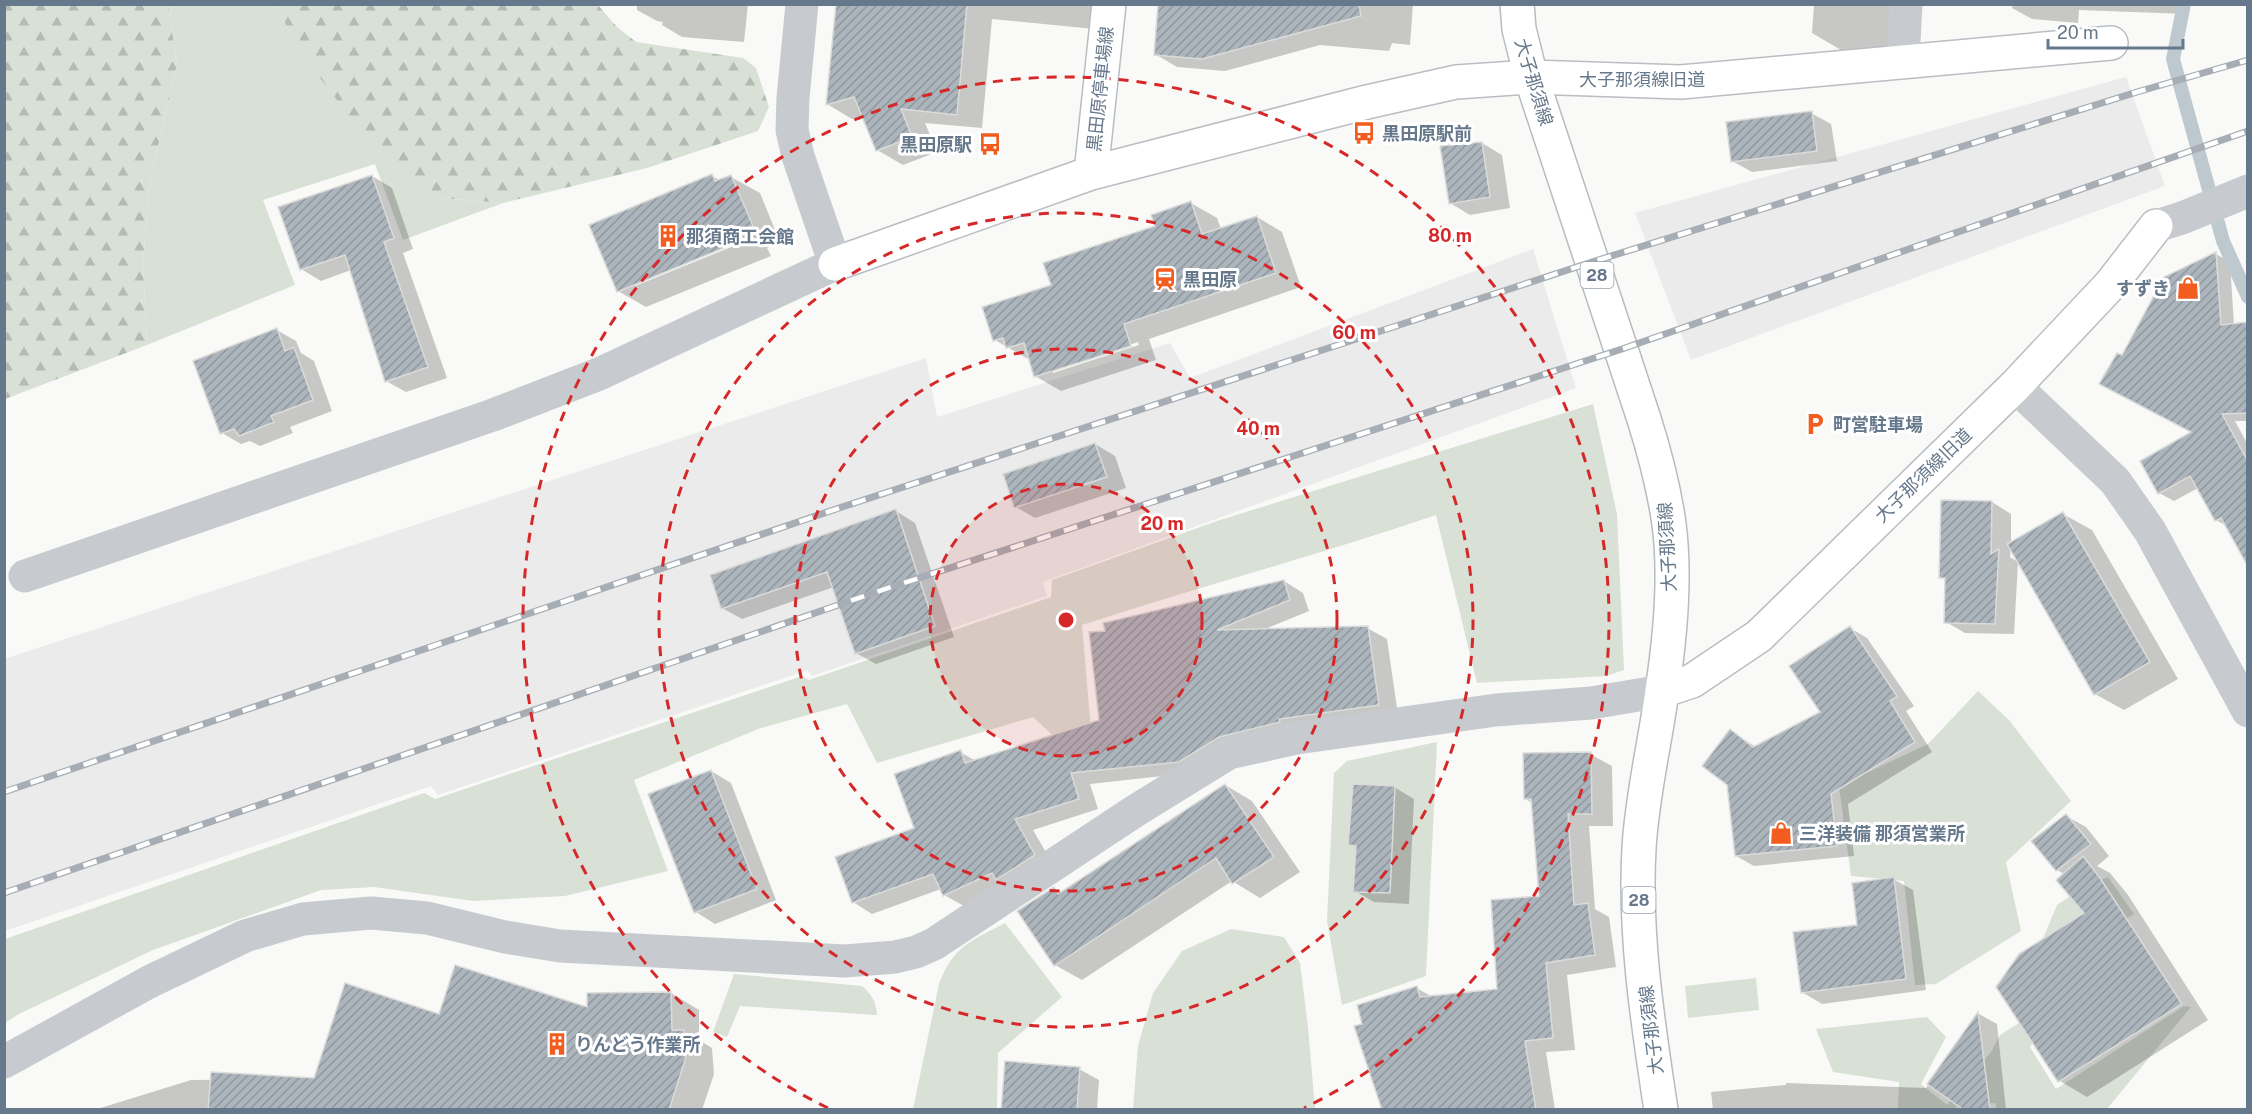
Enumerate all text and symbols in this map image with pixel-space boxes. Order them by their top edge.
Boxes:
scale bar [2048,12,2183,50]
text: 20 m [2057,22,2099,43]
street label: 黒田原停車場線 [1083,25,1117,153]
street label: 大子那須線 [1511,36,1557,128]
street label: 大子那須線旧道 [1579,69,1705,90]
bus stop icon: 黒田原駅前 [1351,120,1377,146]
place label: 黒田原駅前 [1382,123,1472,144]
bus stop icon: 黒田原駅 [977,131,1003,157]
place label: 黒田原駅 [900,134,972,155]
building icon: 那須商工会館 [655,223,681,249]
text: 80 m [1428,225,1472,246]
place label: 那須商工会館 [686,226,794,247]
road number: 28 [1580,262,1614,288]
station icon: 黒田原 [1152,266,1178,292]
place label: 黒田原 [1183,269,1237,290]
shop icon: すずき [2175,275,2201,301]
place label: すずき [2116,278,2170,299]
text: 60 m [1332,322,1376,343]
parking icon: 町営駐車場 [1802,411,1828,437]
place label: 町営駐車場 [1833,414,1923,435]
text: 40 m [1236,418,1280,439]
street label: 大子那須線旧道 [1870,424,1976,526]
street label: 大子那須線 [1654,502,1680,592]
text: 20 m [1140,513,1184,534]
centre of rings [1056,610,1076,630]
shop icon: 三洋装備 那須営業所 [1768,820,1794,846]
place label: 三洋装備 那須営業所 [1799,823,1965,844]
road number: 28 [1622,887,1656,913]
street label: 大子那須線 [1635,984,1667,1076]
building icon: りんどう作業所 [544,1031,570,1057]
place label: りんどう作業所 [575,1034,700,1055]

